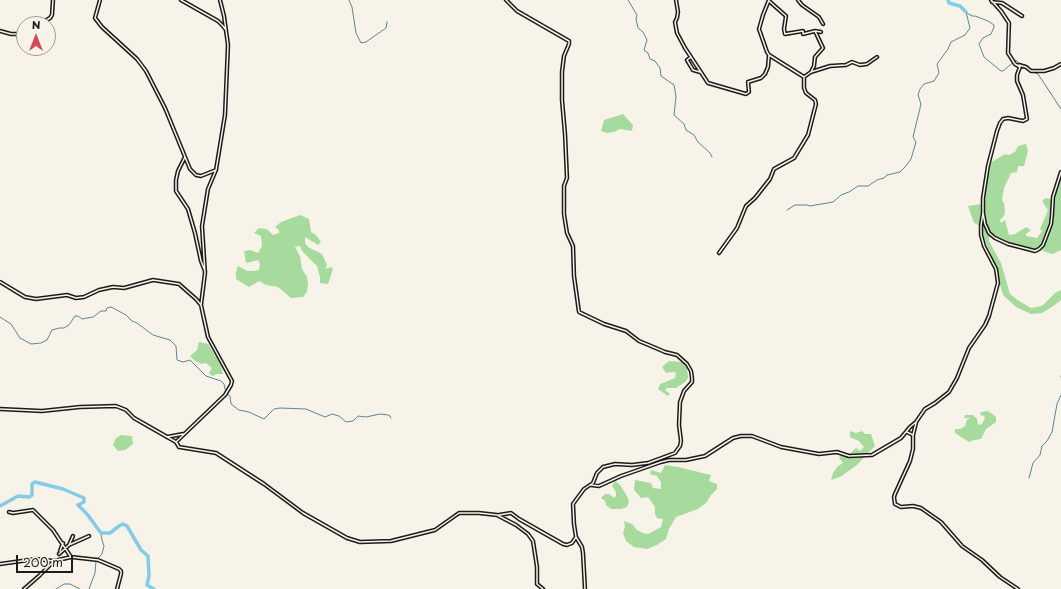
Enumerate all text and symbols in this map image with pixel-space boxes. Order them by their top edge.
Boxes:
north arrow [16,16,56,56]
text: N [32,16,40,33]
scale bar [18,547,75,573]
text: 200 m [23,553,63,571]

